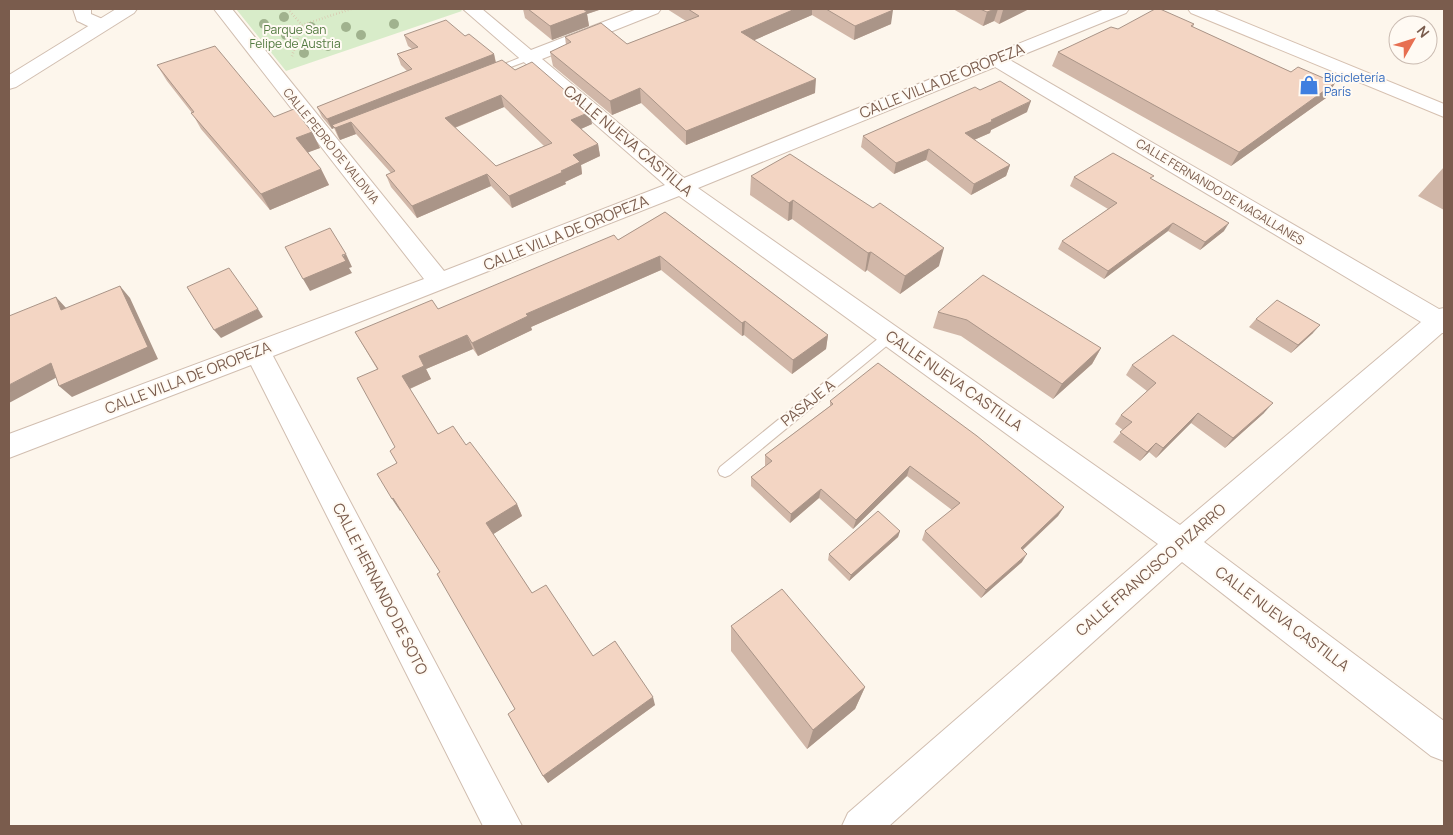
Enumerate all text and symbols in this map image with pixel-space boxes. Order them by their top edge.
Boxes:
north arrow [1388,15,1438,65]
park label: Parque San Felipe de Austria [249,21,341,52]
text: N [1413,22,1434,41]
street label: CALLE VILLA DE OROPEZA [856,38,1028,123]
place label: Bicicletería París [1324,69,1385,100]
shop icon: Bicicletería París [1298,74,1320,96]
street label: CALLE NUEVA CASTILLA [559,80,698,201]
street label: CALLE PEDRO DE VALDIVIA [279,84,384,207]
street label: CALLE FERNANDO DE MAGALLANES [1133,134,1308,249]
street label: CALLE VILLA DE OROPEZA [480,190,652,275]
street label: CALLE NUEVA CASTILLA [882,325,1027,436]
street label: CALLE VILLA DE OROPEZA [102,336,274,419]
street label: PASAJE A [776,374,840,431]
street label: CALLE FRANCISCO PIZARRO [1071,498,1230,641]
street label: CALLE HERNANDO DE SOTO [328,499,433,678]
street label: CALLE NUEVA CASTILLA [1211,561,1354,676]

